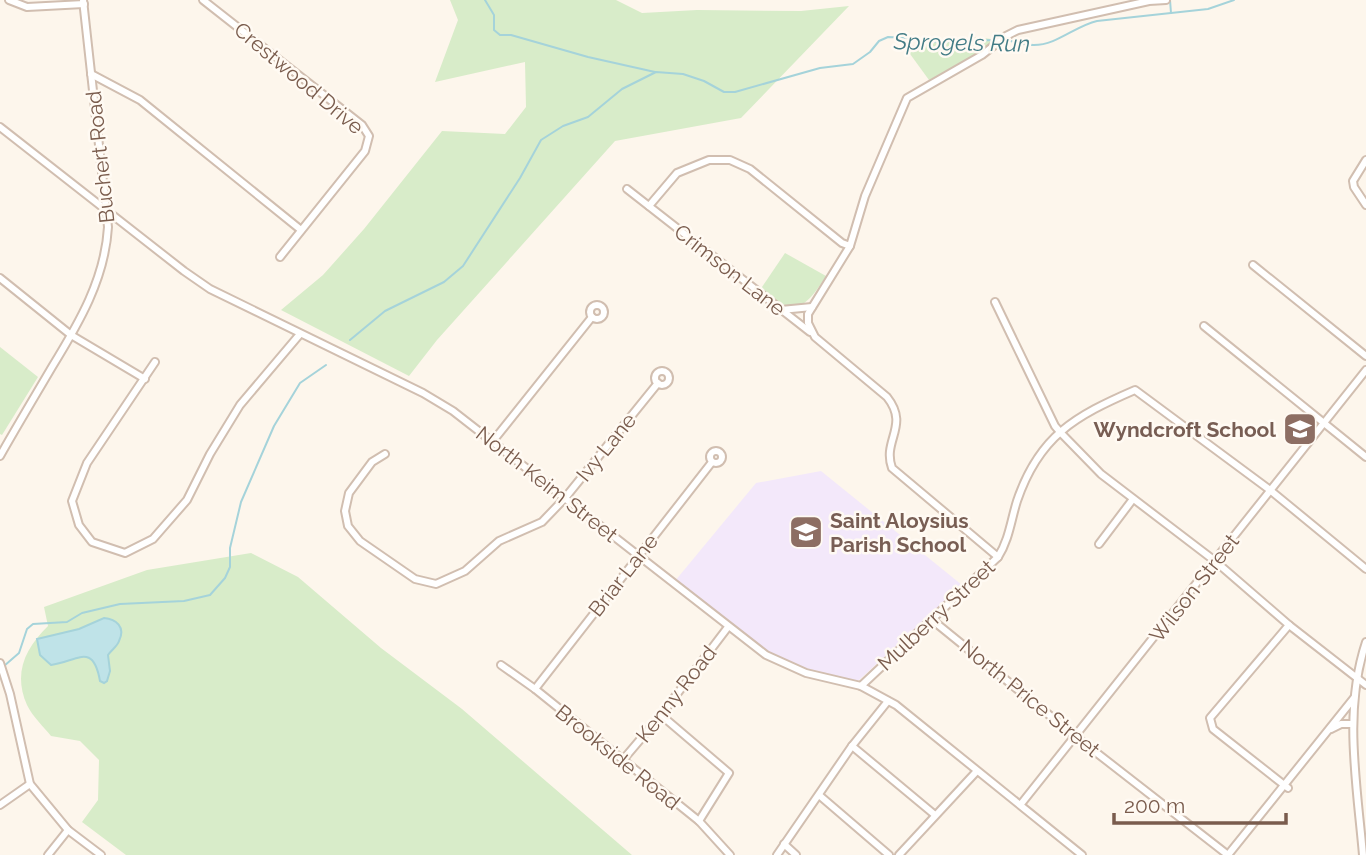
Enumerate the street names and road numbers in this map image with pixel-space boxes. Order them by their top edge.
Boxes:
street label: Crestwood Drive [229,17,369,139]
street label: Buchert Road [81,90,119,224]
street label: Crimson Lane [669,219,791,321]
street label: Ivy Lane [571,408,641,486]
street label: North Keim Street [471,421,623,547]
street label: Briar Lane [583,529,663,621]
street label: Wilson Street [1144,529,1244,647]
street label: Mulberry Street [872,554,1000,676]
street label: North Price Street [955,634,1105,762]
street label: Kenny Road [630,641,722,747]
street label: Brookside Road [551,699,685,815]

